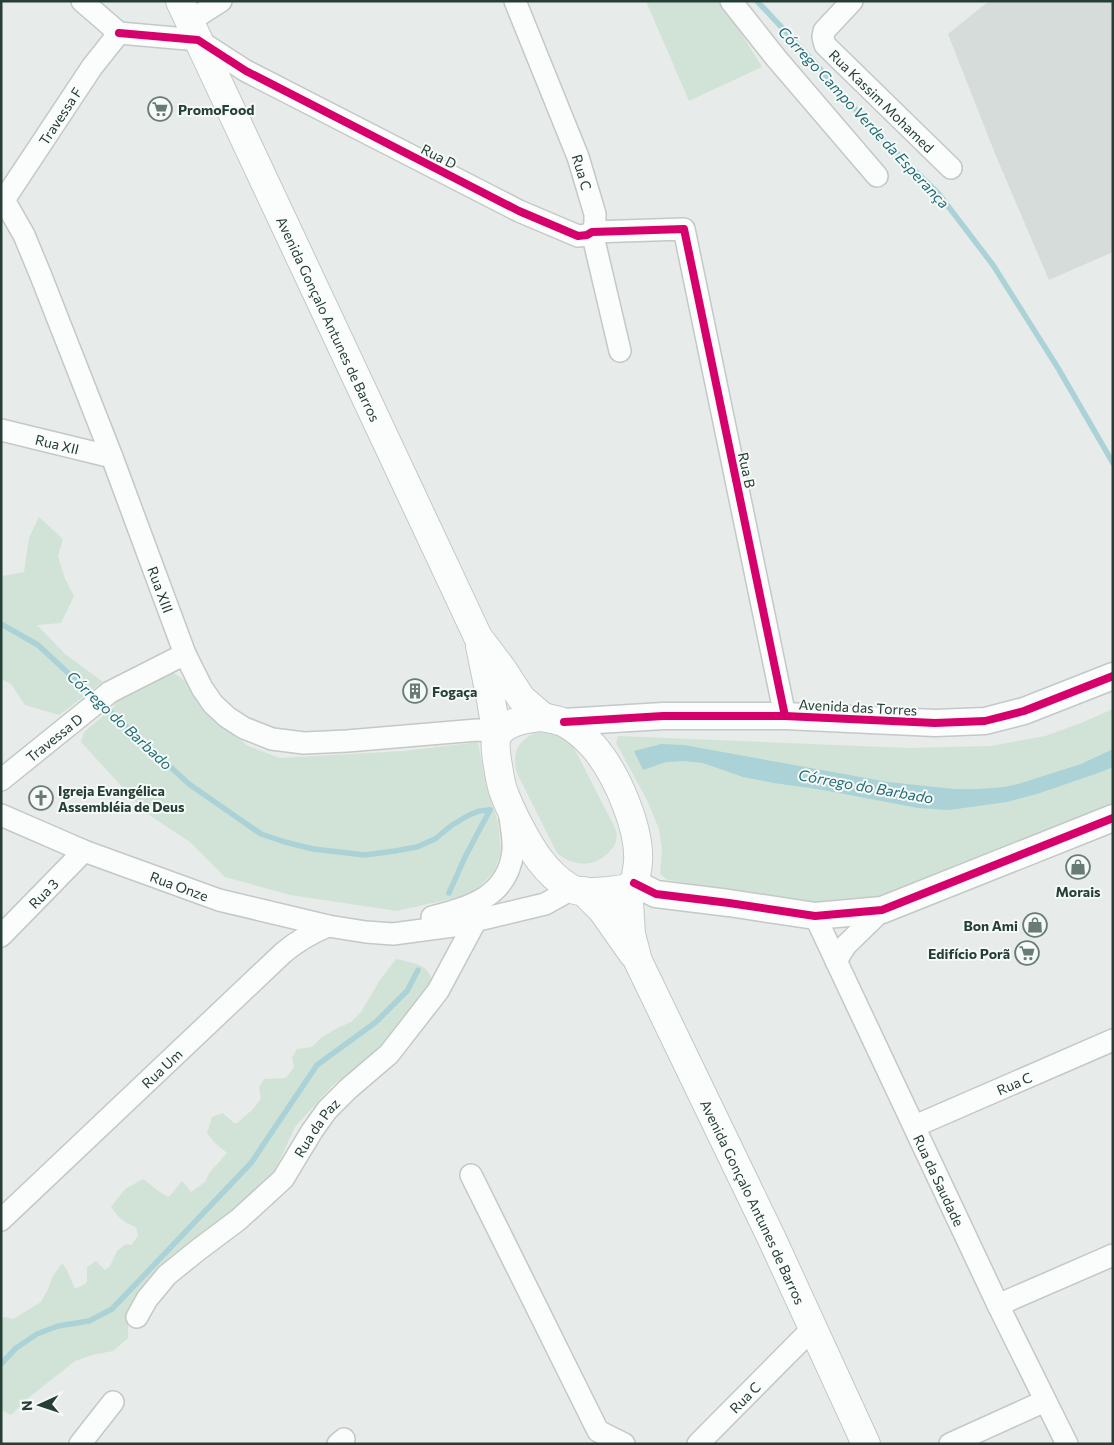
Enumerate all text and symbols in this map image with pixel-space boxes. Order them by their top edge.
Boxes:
water label: Córrego Campo Verde da Esperança [775,22,953,212]
street label: Rua Kassim Mohamed [826,46,938,156]
street label: Travessa F [35,84,85,148]
supermarket icon: PromoFood [147,96,173,122]
place label: PromoFood [178,101,254,118]
street label: Rua D [418,140,460,172]
street label: Rua C [569,152,596,192]
street label: Avenida Gonçalo Antunes de Barros [274,214,384,424]
street label: Rua XII [34,430,81,457]
street label: Rua B [735,451,759,489]
street label: Rua XIII [145,564,177,615]
water label: Córrego do Barbado [64,667,176,773]
building icon: Fogaça [402,678,428,704]
place label: Fogaça [432,683,477,700]
street label: Avenida das Torres [798,695,918,719]
street label: Travessa D [22,709,86,765]
water label: Córrego do Barbado [797,765,935,807]
place label: Igreja Evangélica Assembléia de Deus [58,782,185,815]
church icon: Igreja Evangélica Assembléia de Deus [28,785,54,811]
shop icon: Morais [1065,854,1091,880]
street label: Rua Onze [148,867,211,904]
street label: Rua 3 [25,875,61,912]
place label: Morais [1055,883,1101,900]
shop icon: Bon Ami [1022,912,1048,938]
place label: Bon Ami [963,917,1018,934]
supermarket icon: Edifício Porã [1014,940,1040,966]
place label: Edifício Porã [928,945,1010,962]
street label: Rua Um [138,1045,185,1091]
street label: Rua C [994,1068,1034,1098]
street label: Rua da Paz [290,1094,343,1160]
street label: Avenida Gonçalo Antunes de Barros [698,1097,809,1307]
street label: Rua da Saudade [910,1132,968,1229]
street label: Rua C [725,1378,763,1416]
north arrow [15,1380,65,1430]
text: N [18,1400,35,1411]

